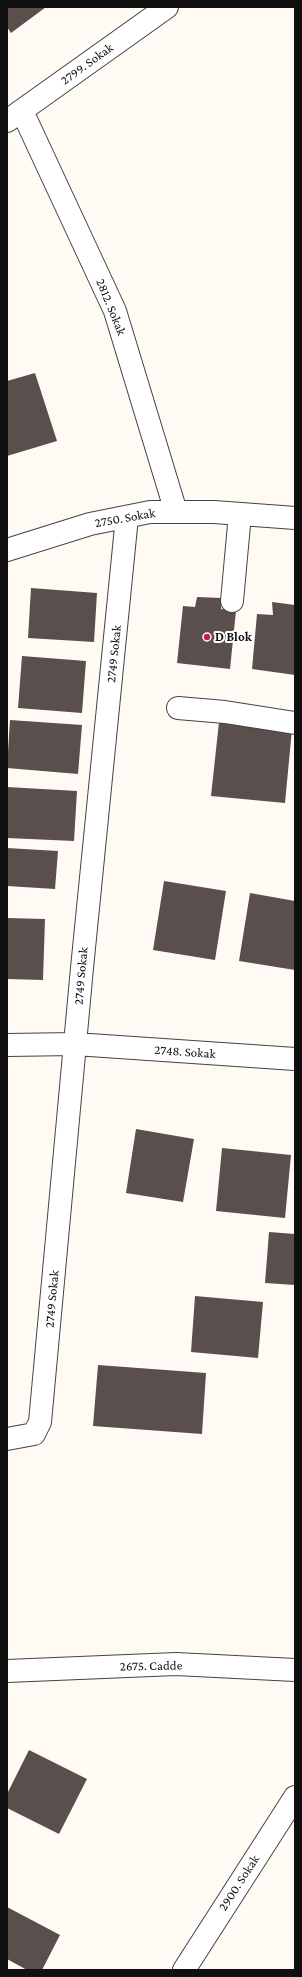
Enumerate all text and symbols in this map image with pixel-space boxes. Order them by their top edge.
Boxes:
street label: 2799. Sokak [58,40,116,88]
street label: 2812. Sokak [93,276,129,338]
street label: 2750. Sokak [93,505,157,531]
street label: 2749 Sokak [103,624,125,684]
place label: D Blok [215,629,252,645]
marker: D Blok [202,632,212,642]
street label: 2749 Sokak [71,946,91,1006]
street label: 2748. Sokak [154,1042,216,1062]
street label: 2749 Sokak [42,1269,62,1329]
street label: 2675. Cadde [120,1658,182,1674]
street label: 2900. Sokak [215,1852,263,1914]

